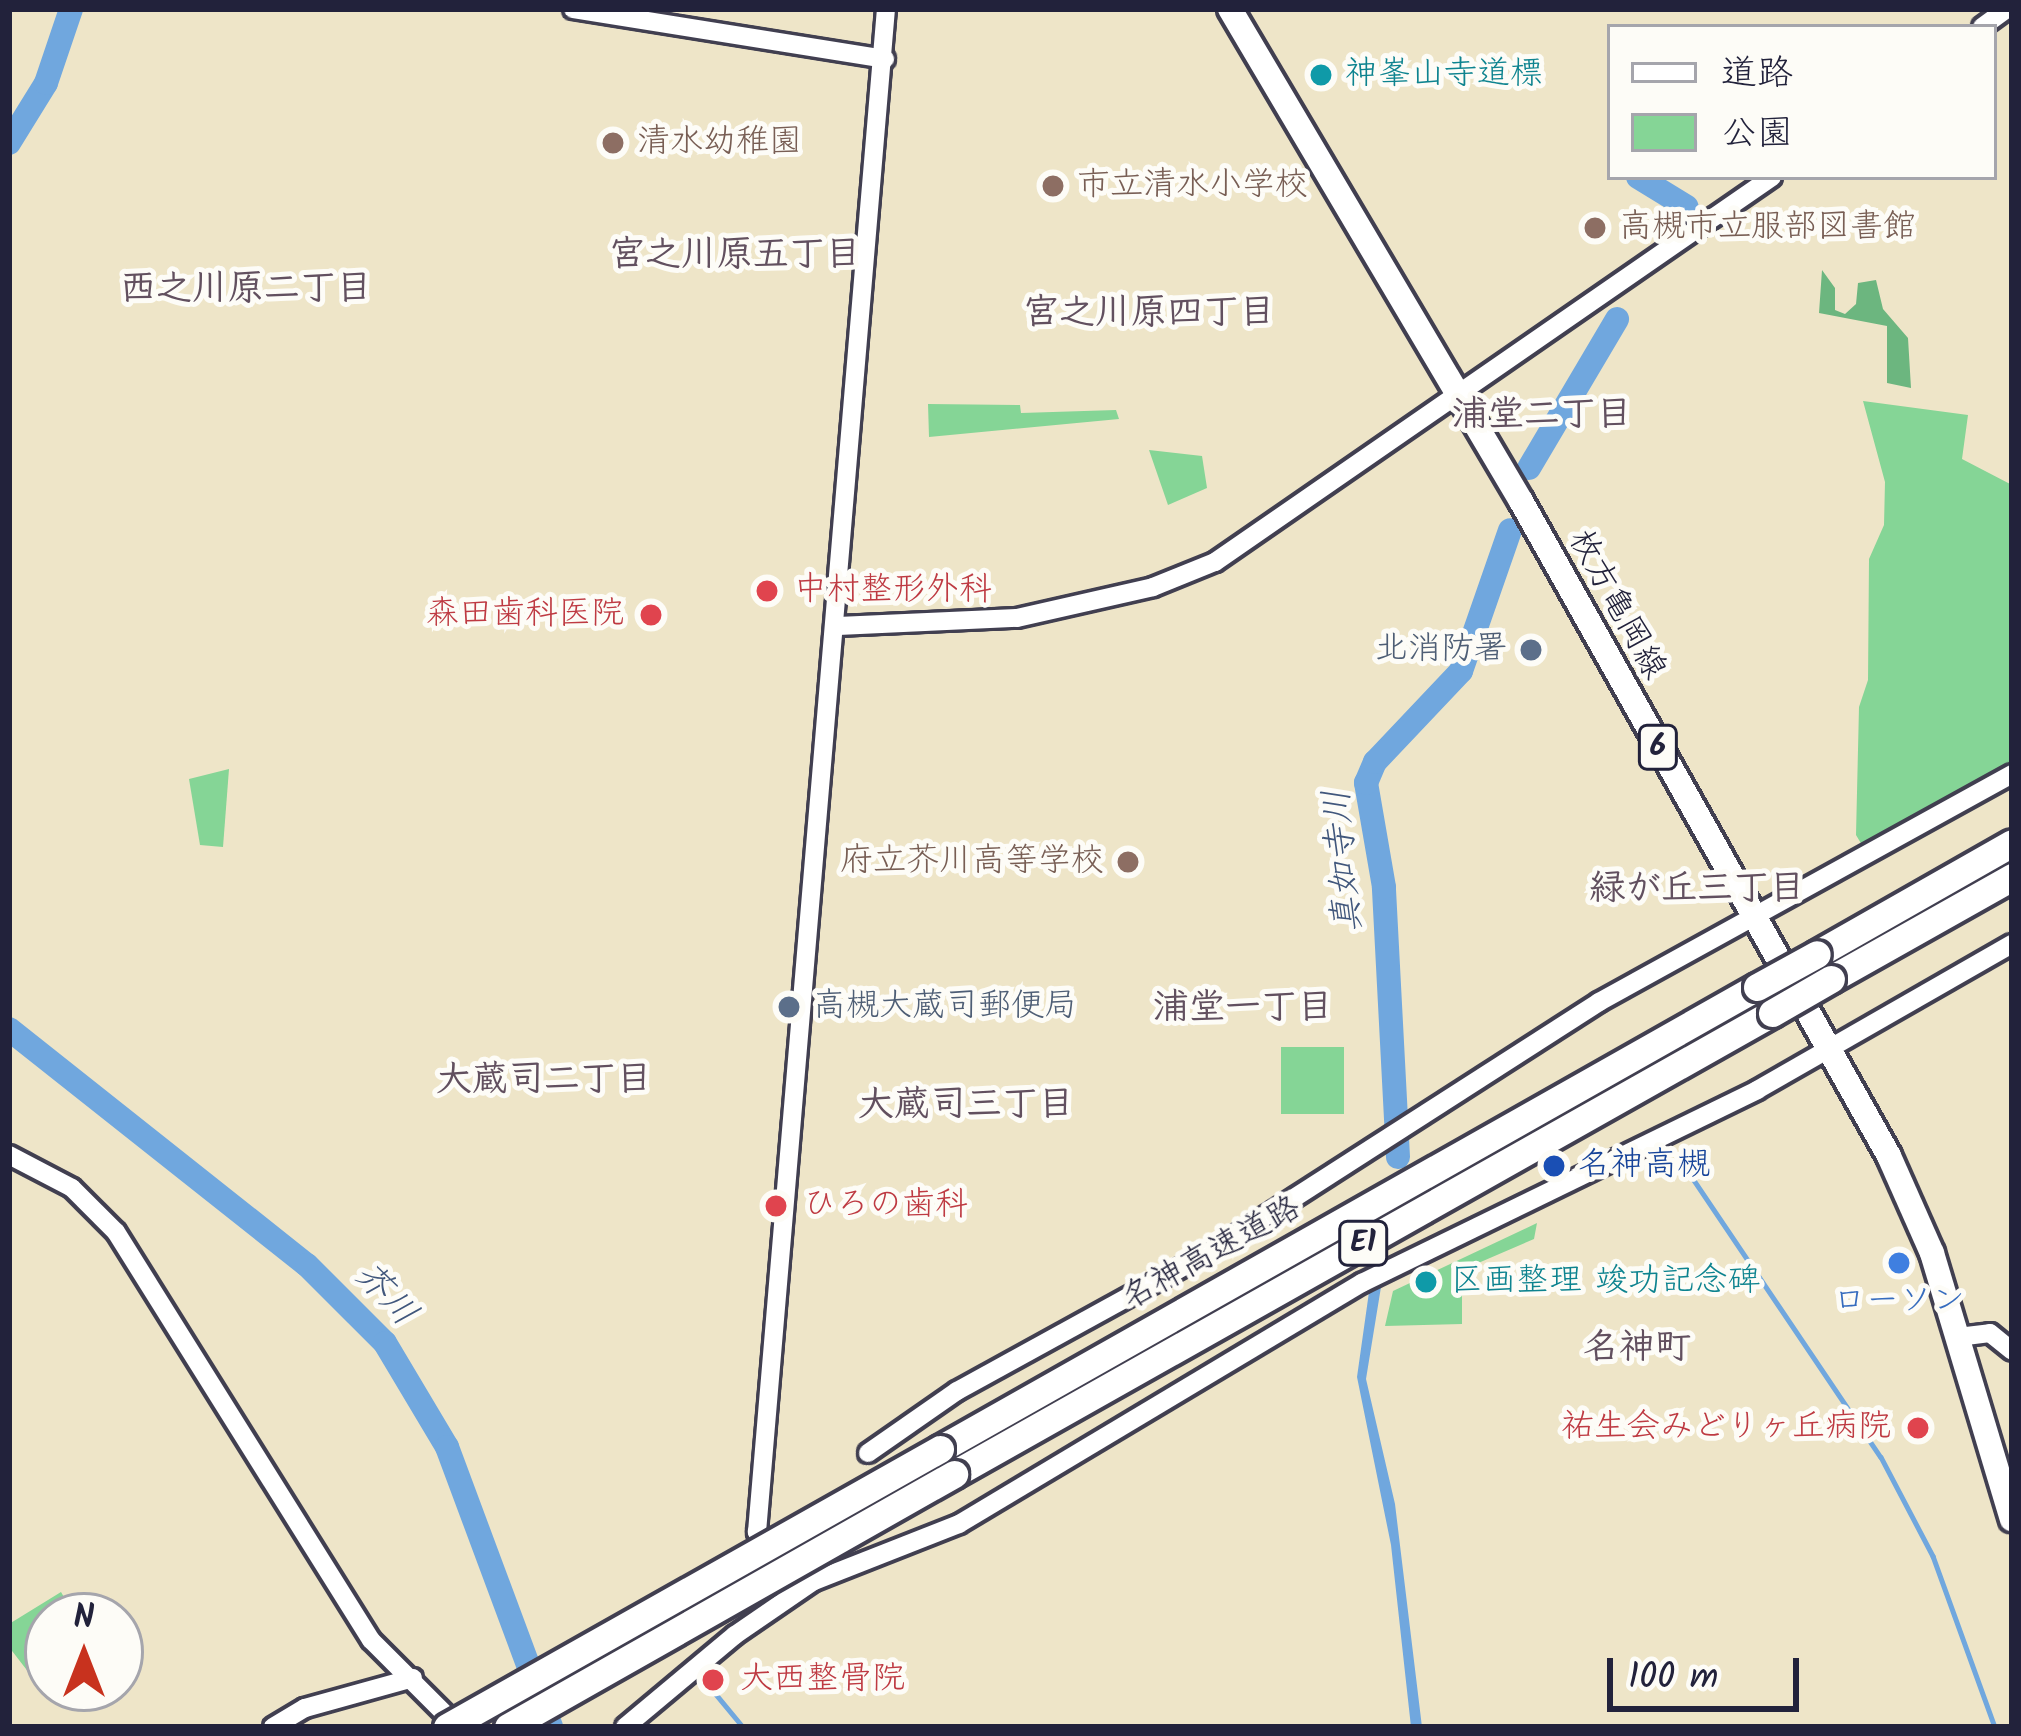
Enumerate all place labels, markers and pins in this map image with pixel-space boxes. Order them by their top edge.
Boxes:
place label: 神峯山寺道標 [1345,55,1543,95]
marker: 神峯山寺道標 [1308,62,1334,88]
place label: 清水幼稚園 [637,123,802,163]
marker: 清水幼稚園 [600,130,626,156]
place label: 市立清水小学校 [1077,166,1308,206]
marker: 市立清水小学校 [1040,173,1066,199]
place label: 高槻市立服部図書館 [1619,208,1916,248]
marker: 高槻市立服部図書館 [1582,215,1608,241]
place label: 中村整形外科 [794,571,992,611]
marker: 中村整形外科 [751,575,783,607]
place label: 森田歯科医院 [426,595,624,635]
marker: 森田歯科医院 [635,599,667,631]
place label: 北消防署 [1375,630,1507,670]
marker: 北消防署 [1518,637,1544,663]
place label: 府立芥川高等学校 [840,842,1104,882]
marker: 府立芥川高等学校 [1115,849,1141,875]
place label: 高槻大蔵司郵便局 [813,987,1077,1027]
marker: 高槻大蔵司郵便局 [776,994,802,1020]
place label: 名神高槻 [1578,1146,1710,1186]
marker: 名神高槻 [1541,1153,1567,1179]
place label: ひろの歯科 [803,1186,968,1226]
marker: ひろの歯科 [760,1190,792,1222]
marker: ローソン [1886,1250,1912,1276]
place label: 区画整理 竣功記念碑 [1450,1262,1760,1302]
marker: 区画整理 竣功記念碑 [1413,1269,1439,1295]
place label: ローソン [1833,1282,1965,1322]
place label: 祐生会みどりヶ丘病院 [1561,1408,1891,1448]
marker: 祐生会みどりヶ丘病院 [1902,1412,1934,1444]
place label: 大西整骨院 [740,1660,905,1700]
marker: 大西整骨院 [697,1664,729,1696]

